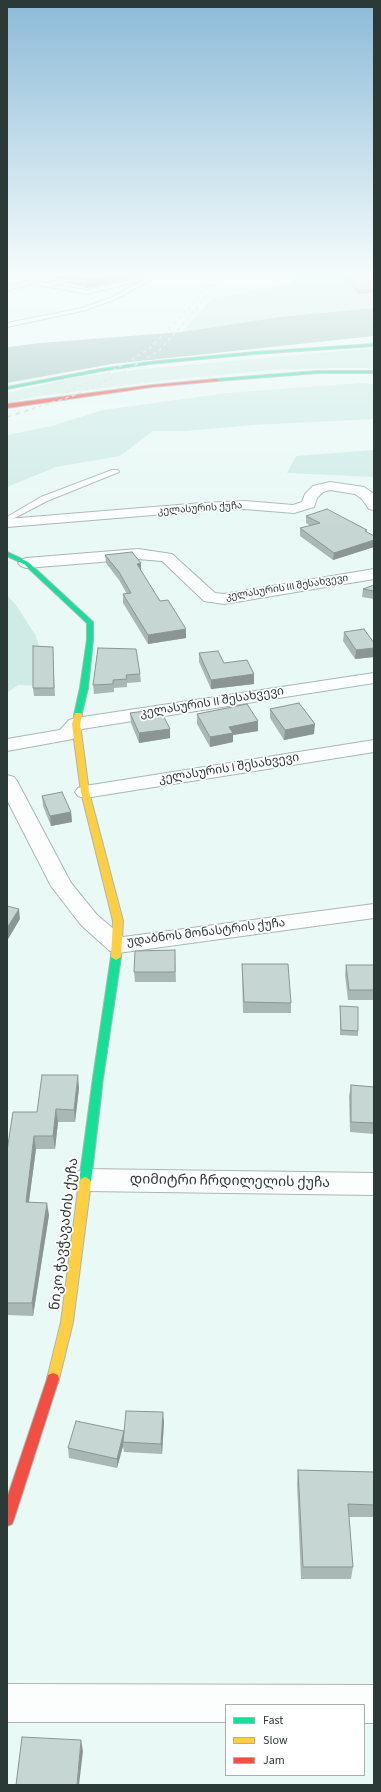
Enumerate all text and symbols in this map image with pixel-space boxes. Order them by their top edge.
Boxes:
street label: კელასურის ქუჩა [157,500,243,518]
street label: კელასურის III შესახვევი [225,572,349,604]
street label: კელასურის II შესახვევი [139,685,285,721]
street label: კელასურის I შესახვევი [158,751,300,787]
street label: უდაბნოს მონასტრის ქუჩა [126,916,286,950]
street label: ნიკო ჭავჭავაძის ქუჩა [47,1157,83,1311]
street label: დიმიტრი ჩრდილელის ქუჩა [130,1172,330,1192]
legend [225,1704,365,1776]
text: Fast [263,1712,283,1729]
text: Slow [263,1732,288,1749]
text: Jam [263,1752,285,1769]

